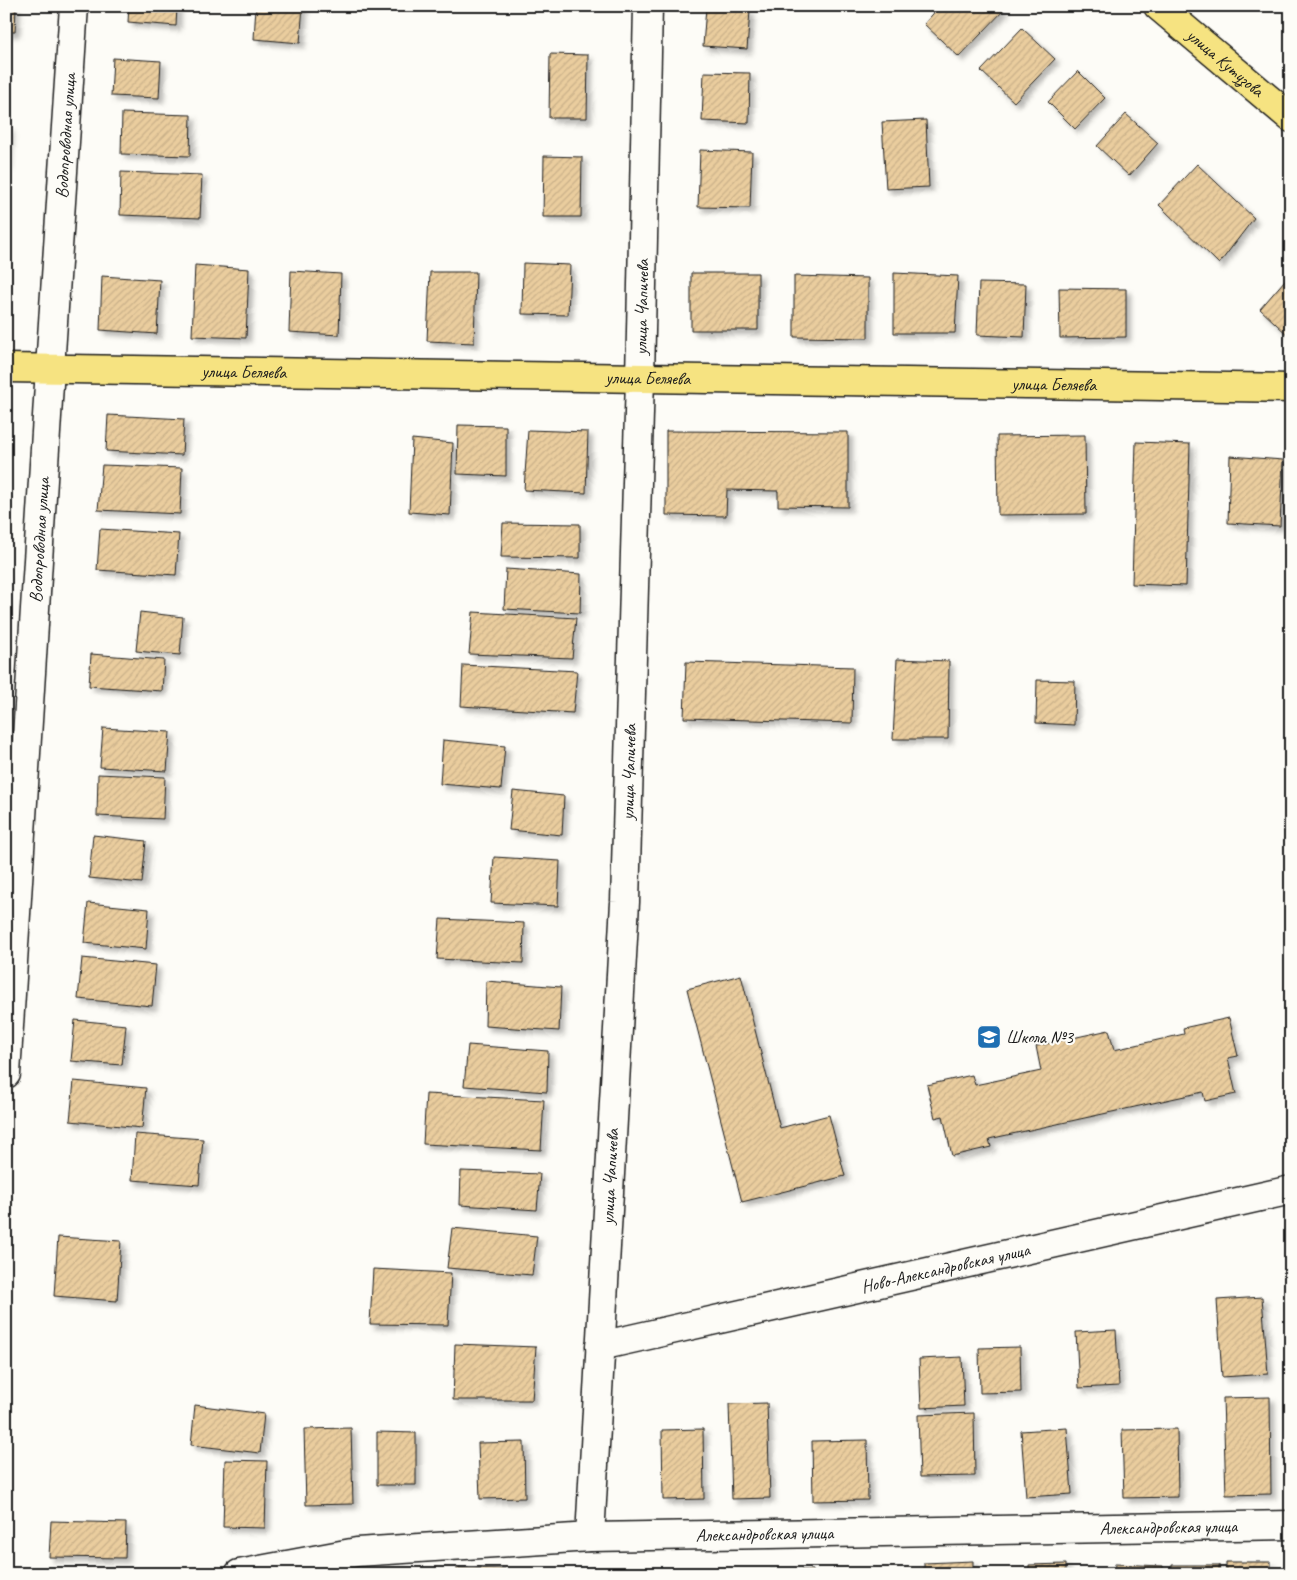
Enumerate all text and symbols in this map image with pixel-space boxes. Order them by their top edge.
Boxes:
street label: улица Кутузова [1181,23,1269,102]
street label: Водопроводная улица [50,71,81,199]
street label: улица Чапичева [629,258,654,356]
street label: улица Беляева [201,360,288,383]
street label: улица Беляева [604,366,692,390]
street label: улица Беляева [1010,373,1097,396]
street label: Водопроводная улица [24,475,54,603]
street label: улица Чапичева [616,723,641,821]
school or university icon: Школа №3 [976,1024,1002,1050]
place label: Школа №3 [1006,1026,1075,1048]
street label: улица Чапичева [596,1127,624,1226]
street label: Ново-Александровская улица [859,1238,1033,1298]
street label: Александровская улица [1099,1515,1239,1539]
street label: Александровская улица [695,1522,835,1546]

